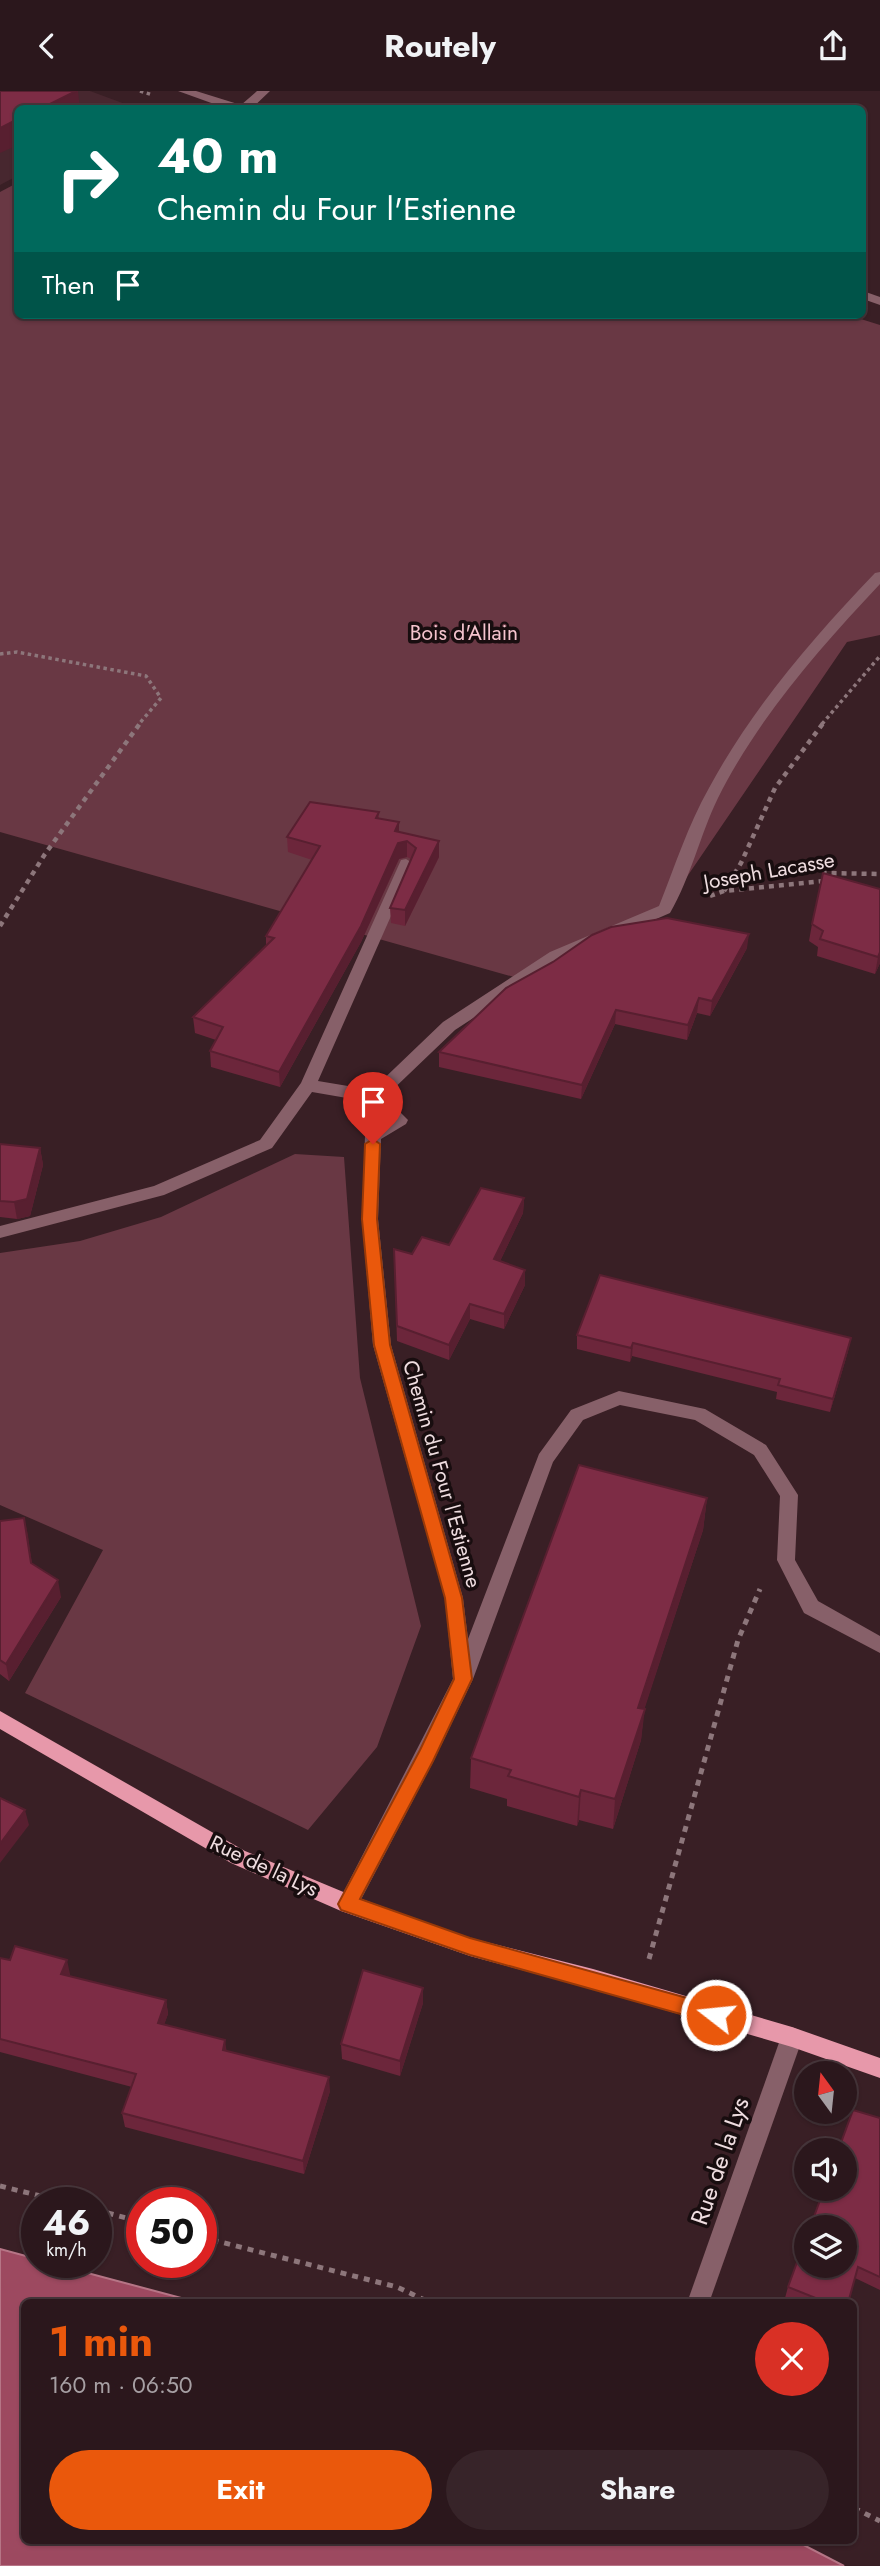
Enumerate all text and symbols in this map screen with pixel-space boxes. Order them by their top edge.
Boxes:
text: Routely [384,23,496,69]
icon: back [28,27,66,65]
icon: share [814,27,852,65]
text: 40 m [157,121,279,191]
icon: right [42,133,133,224]
text: Chemin du Four l'Estienne [157,186,516,232]
text: Then [42,266,95,304]
icon: arrive [109,266,147,304]
park label: Bois d'Allain [410,618,518,648]
street label: Joseph Lacasse [698,845,837,898]
pin [343,1072,403,1144]
icon: arrive [354,1083,392,1121]
street label: Chemin du Four l'Estienne [395,1357,489,1592]
street label: Rue de la Lys [205,1828,323,1904]
position arrow [679,1978,753,2052]
north arrow [794,2061,858,2125]
map controls [794,2061,857,2278]
street label: Rue de la Lys [681,2092,758,2229]
button: sound [794,2138,857,2201]
speed limit sign: 50 [126,2187,217,2278]
text: 46 [43,2198,90,2248]
button: layers [794,2215,857,2278]
text: km/h [46,2237,87,2263]
text: 1 min [49,2311,153,2372]
button: close [755,2322,829,2396]
text: 160 m · 06:50 [49,2368,193,2402]
button: Exit [49,2450,432,2530]
button: Share [446,2450,829,2530]

